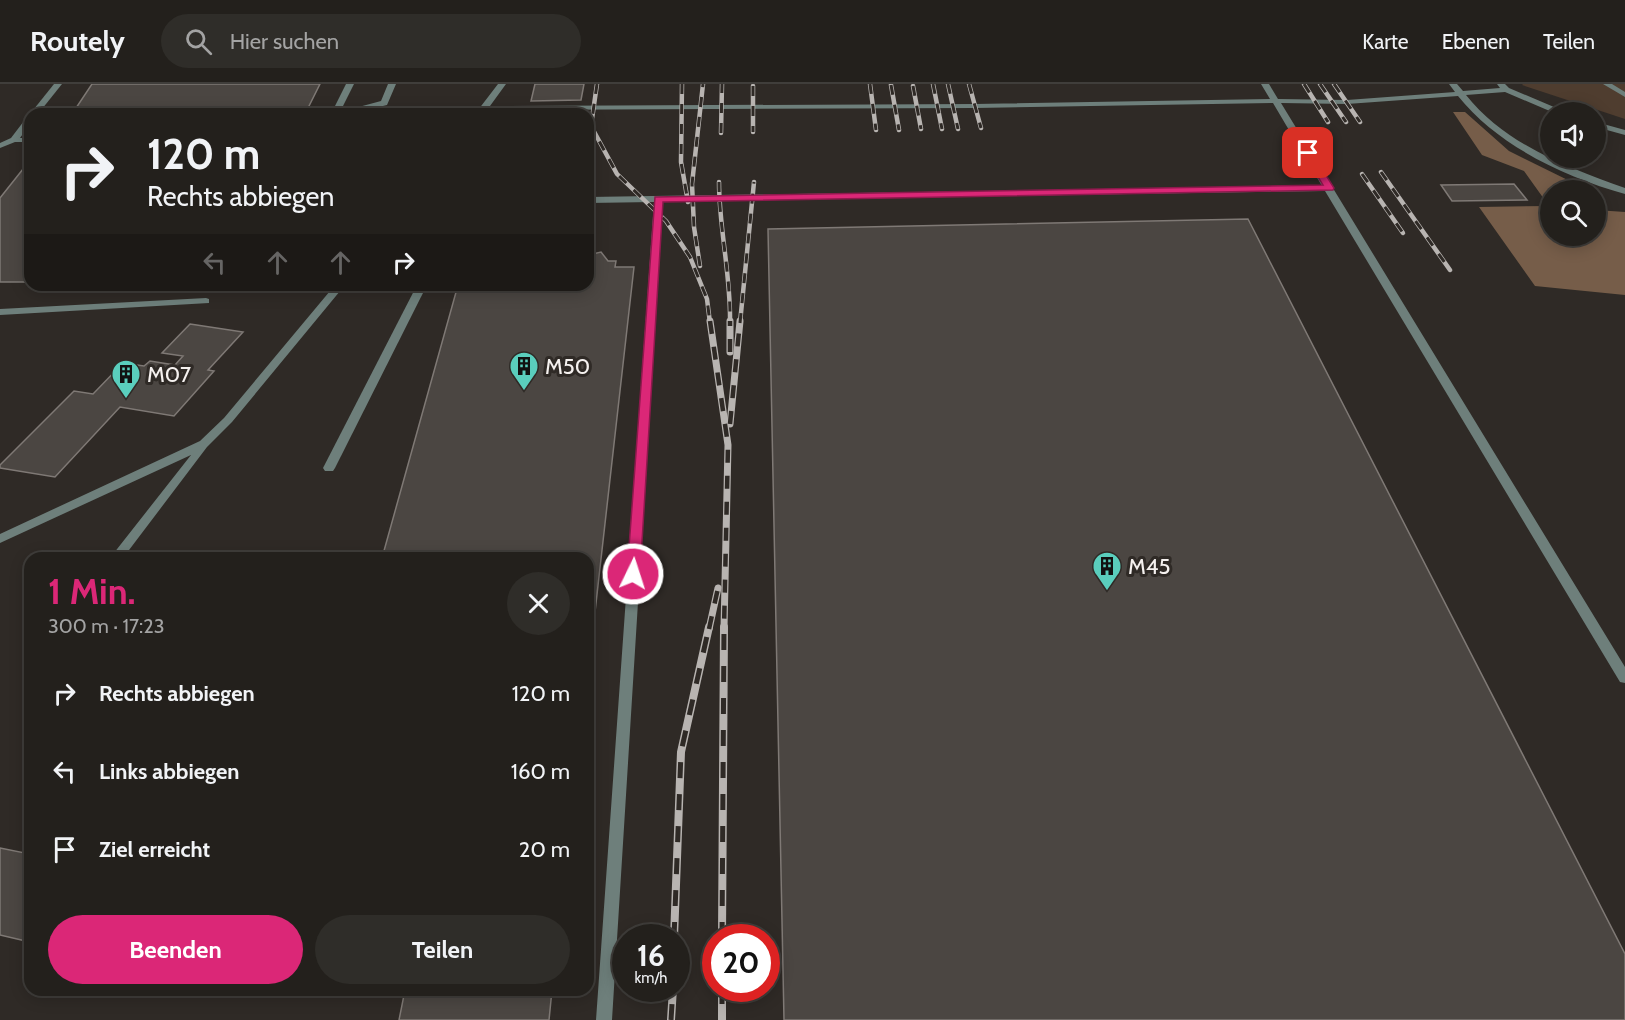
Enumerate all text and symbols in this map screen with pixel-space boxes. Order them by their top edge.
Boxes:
search box [161,14,581,68]
text: Routely [30,24,125,58]
icon: search [182,25,215,58]
text: Hier suchen [230,28,339,55]
text: Karte [1362,29,1409,54]
text: Ebenen [1442,29,1510,54]
text: Teilen [1543,29,1595,54]
map controls [1540,102,1606,246]
button: sound [1540,102,1606,168]
pin [1282,127,1333,178]
text: 120 m [147,128,260,180]
icon: right [48,132,126,210]
icon: arrive [1291,136,1324,169]
text: Rechts abbiegen [147,180,334,213]
button: search [1540,180,1606,246]
icon: left [198,246,231,279]
icon: ahead [261,246,294,279]
icon: ahead [324,246,357,279]
icon: right [387,246,420,279]
building icon: M50 [508,350,540,392]
place label: M50 [545,353,590,380]
building icon: M07 [110,358,142,400]
place label: M07 [147,361,191,388]
position arrow [601,542,665,606]
building icon: M45 [1091,550,1123,592]
place label: M45 [1128,553,1170,580]
text: 1 Min. [48,569,136,613]
button: close [507,572,570,635]
text: 300 m · 17:23 [48,614,165,638]
icon: right [48,677,81,710]
text: Rechts abbiegen [99,680,255,707]
text: 120 m [512,680,570,707]
icon: left [48,755,81,788]
text: Links abbiegen [99,758,239,785]
text: 160 m [511,758,570,785]
icon: arrive [48,833,81,866]
text: Ziel erreicht [99,836,210,863]
text: 20 m [519,836,570,863]
button: Beenden [48,915,303,984]
button: Teilen [315,915,570,984]
speed limit sign: 20 [702,924,780,1002]
text: 16 [637,937,665,974]
text: km/h [635,969,667,987]

